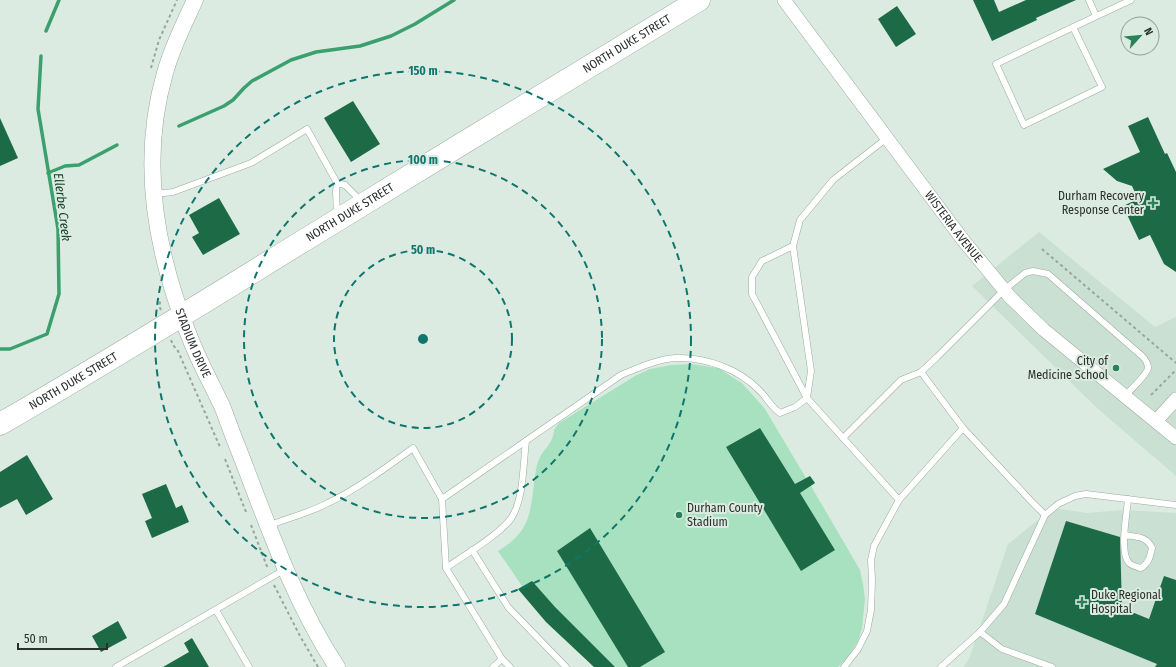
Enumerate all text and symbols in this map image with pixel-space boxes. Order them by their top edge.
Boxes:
street label: NORTH DUKE STREET [580,12,674,76]
north arrow [1120,16,1160,56]
text: N [1141,26,1156,38]
text: 150 m [408,64,438,78]
text: 100 m [408,153,438,167]
water label: Ellerbe Creek [51,172,74,243]
street label: NORTH DUKE STREET [304,180,397,244]
street label: WISTERIA AVENUE [922,188,985,265]
place label: Durham Recovery Response Center [1058,189,1145,217]
marker: Durham Recovery Response Center [1147,197,1159,209]
text: 50 m [411,243,435,257]
street label: STADIUM DRIVE [172,306,214,380]
centre of rings [416,332,430,346]
street label: NORTH DUKE STREET [27,349,120,413]
place label: City of Medicine School [1028,354,1109,382]
marker: City of Medicine School [1111,363,1121,373]
place label: Durham County Stadium [687,501,763,529]
marker: Durham County Stadium [674,510,684,520]
place label: Duke Regional Hospital [1091,588,1161,616]
marker: Duke Regional Hospital [1076,596,1088,608]
scale bar [18,625,107,651]
text: 50 m [24,632,48,646]

